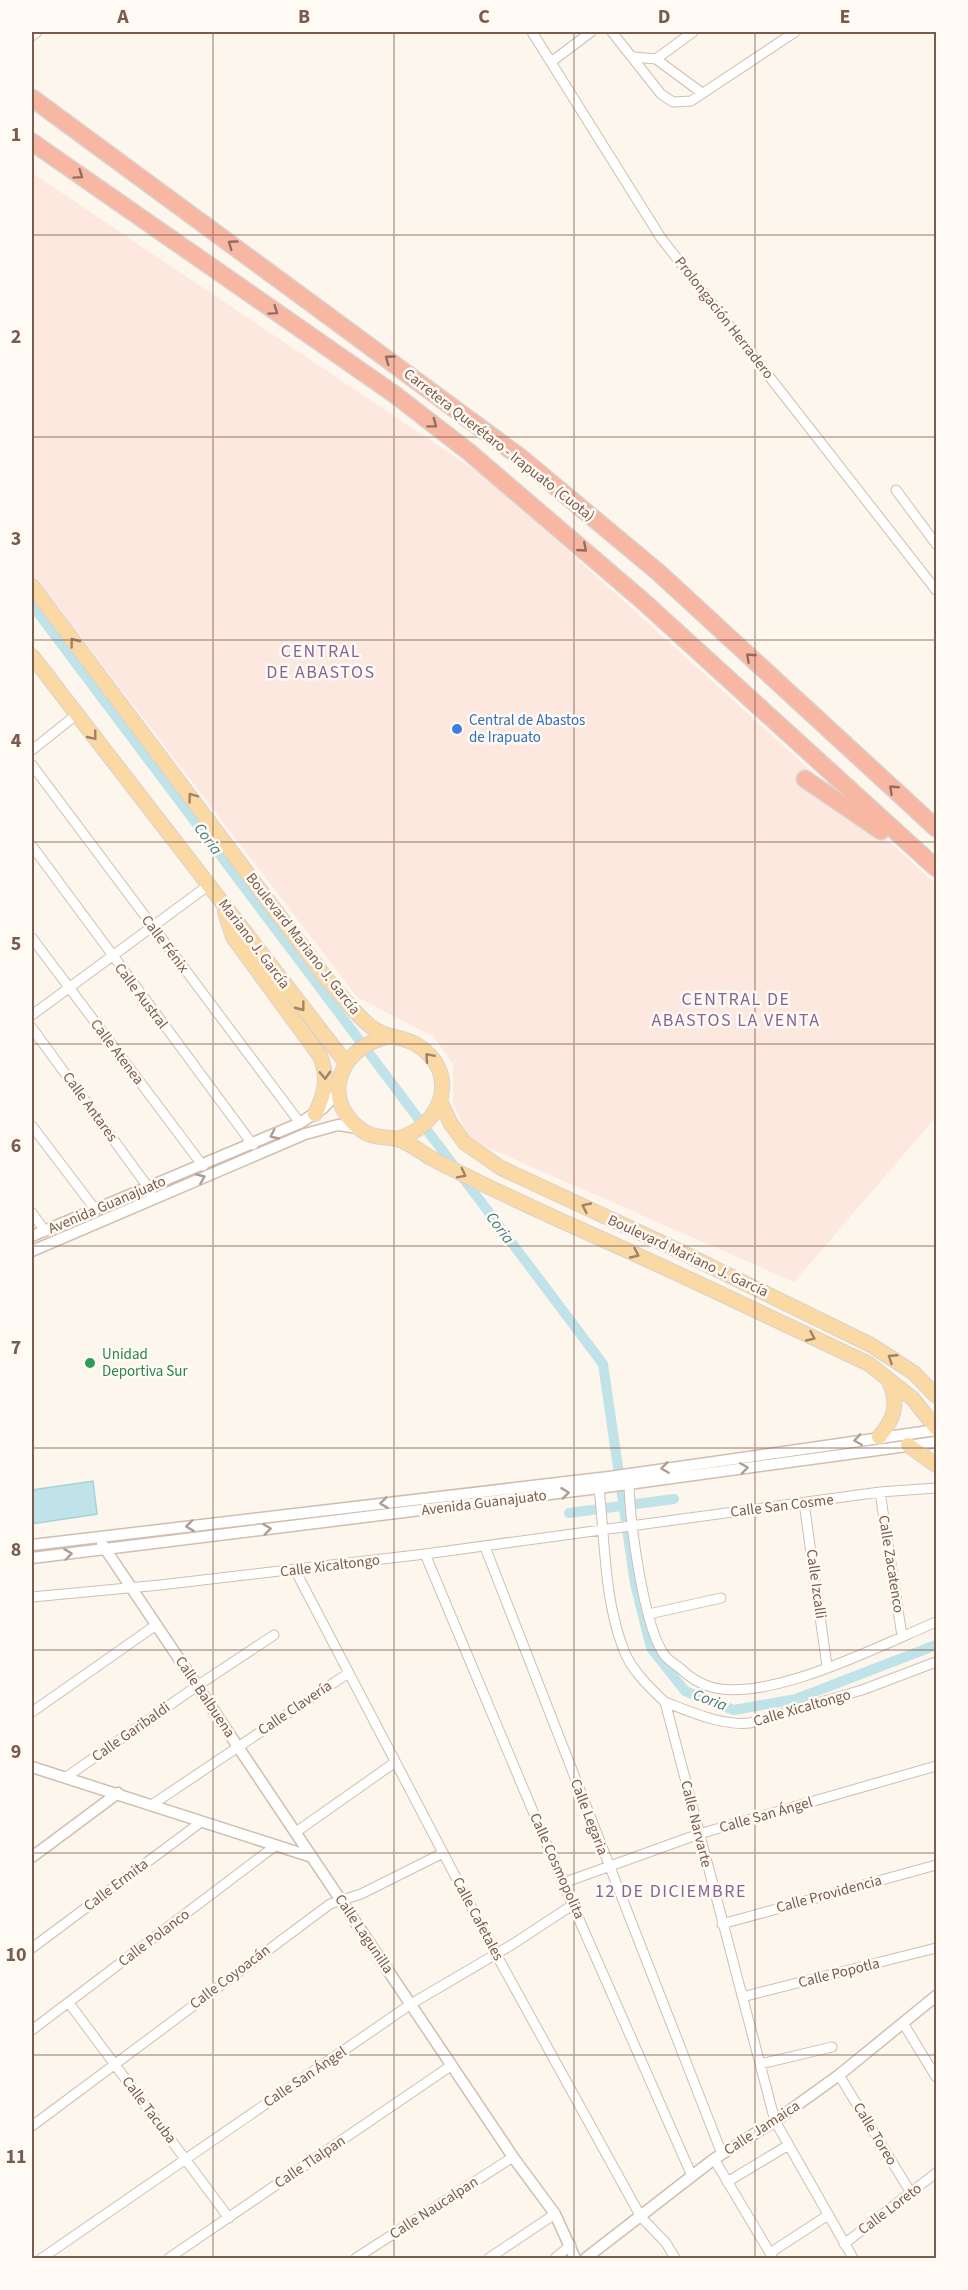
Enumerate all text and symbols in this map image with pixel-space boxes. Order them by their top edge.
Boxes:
text: A [116,3,129,31]
text: B [298,3,310,31]
text: C [478,3,490,31]
text: D [658,3,670,31]
text: E [840,3,850,31]
text: 1 [11,121,21,149]
one-way arrow [73,168,84,179]
one-way arrow [227,240,238,251]
street label: Prolongación Herradero [669,252,779,384]
one-way arrow [267,304,278,315]
text: 2 [11,323,21,351]
one-way arrow [385,355,396,366]
street label: Carretera Querétaro - Irapuato (Cuota) [399,364,599,526]
one-way arrow [426,417,437,428]
text: 3 [11,525,21,553]
one-way arrow [576,541,587,552]
one-way arrow [71,638,82,649]
district label: CENTRAL DE ABASTOS [266,639,376,685]
one-way arrow [746,653,757,664]
place label: Central de Abastos de Irapuato [469,710,585,748]
marker: Central de Abastos de Irapuato [450,722,464,736]
text: 4 [11,727,22,755]
one-way arrow [85,729,96,740]
one-way arrow [890,785,900,796]
one-way arrow [188,793,199,804]
water label: Coria [189,818,228,860]
street label: Boulevard Mariano J. García [241,869,365,1019]
street label: Mariano J. García [213,895,295,993]
street label: Calle Fénix [136,911,194,977]
text: 5 [11,930,21,958]
street label: Calle Austral [109,959,173,1033]
district label: CENTRAL DE ABASTOS LA VENTA [651,987,821,1033]
one-way arrow [294,1001,305,1012]
street label: Calle Atenea [85,1015,149,1089]
one-way arrow [425,1053,436,1064]
street label: Calle Antares [58,1068,122,1146]
one-way arrow [318,1071,331,1080]
one-way arrow [270,1127,281,1139]
text: 6 [11,1132,21,1160]
one-way arrow [455,1166,466,1178]
street label: Avenida Guanajuato [45,1171,169,1239]
one-way arrow [195,1173,206,1185]
one-way arrow [581,1203,592,1215]
water label: Coria [481,1207,520,1249]
street label: Boulevard Mariano J. García [604,1210,772,1302]
one-way arrow [628,1247,639,1259]
one-way arrow [805,1330,816,1342]
text: 7 [11,1334,21,1362]
place label: Unidad Deportiva Sur [102,1344,189,1382]
one-way arrow [888,1355,899,1366]
marker: Unidad Deportiva Sur [83,1356,97,1370]
one-way arrow [853,1434,862,1446]
one-way arrow [660,1462,669,1474]
one-way arrow [740,1462,749,1474]
street label: Avenida Guanajuato [420,1485,548,1521]
one-way arrow [561,1487,570,1499]
street label: Calle San Cosme [729,1489,835,1523]
one-way arrow [379,1497,388,1509]
street label: Calle Zacatenco [873,1514,909,1614]
one-way arrow [185,1519,195,1532]
one-way arrow [263,1524,272,1536]
text: 8 [11,1536,21,1564]
one-way arrow [64,1548,73,1561]
street label: Calle Izcalli [801,1548,831,1620]
street label: Calle Xicaltongo [279,1549,381,1583]
street label: Calle Balbuena [170,1652,240,1742]
street label: Calle Clavería [254,1676,336,1740]
water label: Coria [690,1683,731,1717]
street label: Calle Xicaltongo [751,1684,853,1732]
street label: Calle Garibaldi [88,1697,174,1767]
text: 9 [11,1738,21,1766]
street label: Calle Legaria [565,1776,613,1858]
street label: Calle Narvarte [675,1778,717,1870]
street label: Calle San Ángel [717,1792,815,1838]
street label: Calle Cosmopolita [524,1810,590,1922]
street label: Calle Ermita [79,1854,153,1916]
street label: Calle Providencia [774,1870,884,1918]
street label: Calle Cafetales [447,1874,509,1964]
district label: 12 DE DICIEMBRE [595,1879,747,1904]
street label: Calle Lagunilla [330,1890,398,1978]
street label: Calle Polanco [114,1904,194,1972]
street label: Calle Coyoacán [185,1940,275,2014]
text: 10 [5,1941,27,1969]
street label: Calle Popotla [796,1953,882,1993]
street label: Calle San Ángel [259,2041,351,2113]
street label: Calle Tacuba [117,2072,181,2148]
street label: Calle Jamaica [720,2096,804,2160]
street label: Calle Toreo [848,2099,902,2169]
street label: Calle Tlalpan [270,2131,350,2193]
text: 11 [5,2143,27,2171]
street label: Calle Naucalpan [386,2172,482,2244]
street label: Calle Loreto [854,2178,926,2240]

